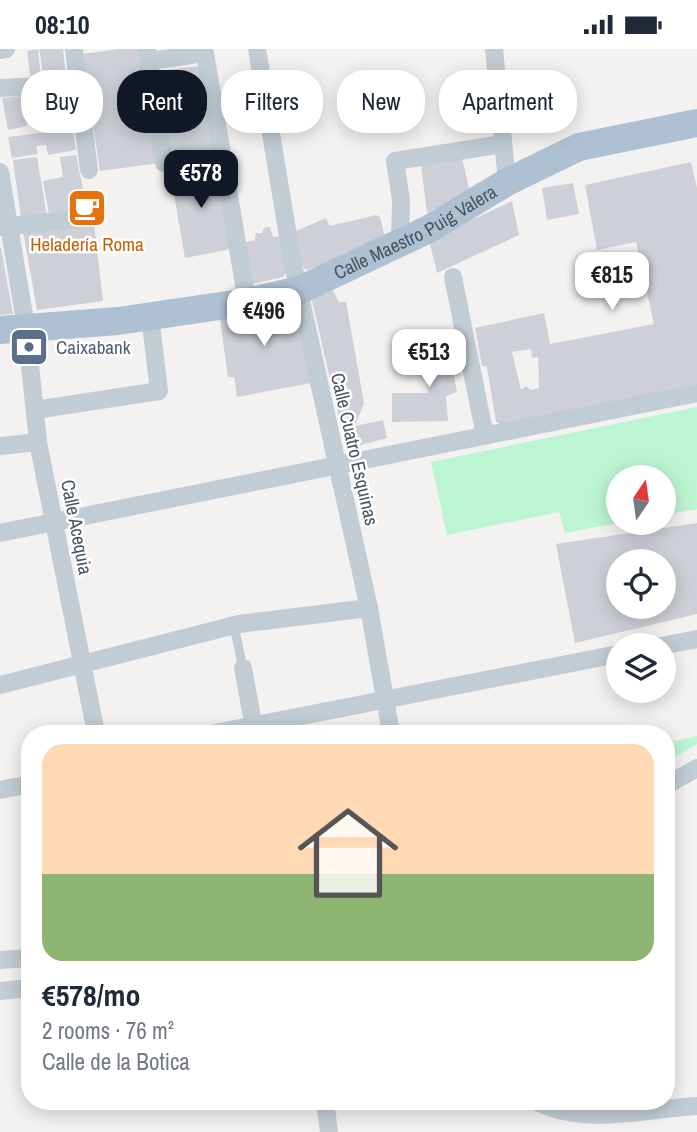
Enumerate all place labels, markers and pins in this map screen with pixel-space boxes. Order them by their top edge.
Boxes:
pin: €578 [160,151,242,210]
cafe icon: Heladería Roma [66,187,108,229]
place label: Heladería Roma [30,231,144,257]
pin: €815 [571,253,653,312]
pin: €496 [223,289,305,348]
bank icon: Caixabank [8,326,50,368]
pin: €513 [388,329,470,389]
place label: Caixabank [56,334,131,360]

